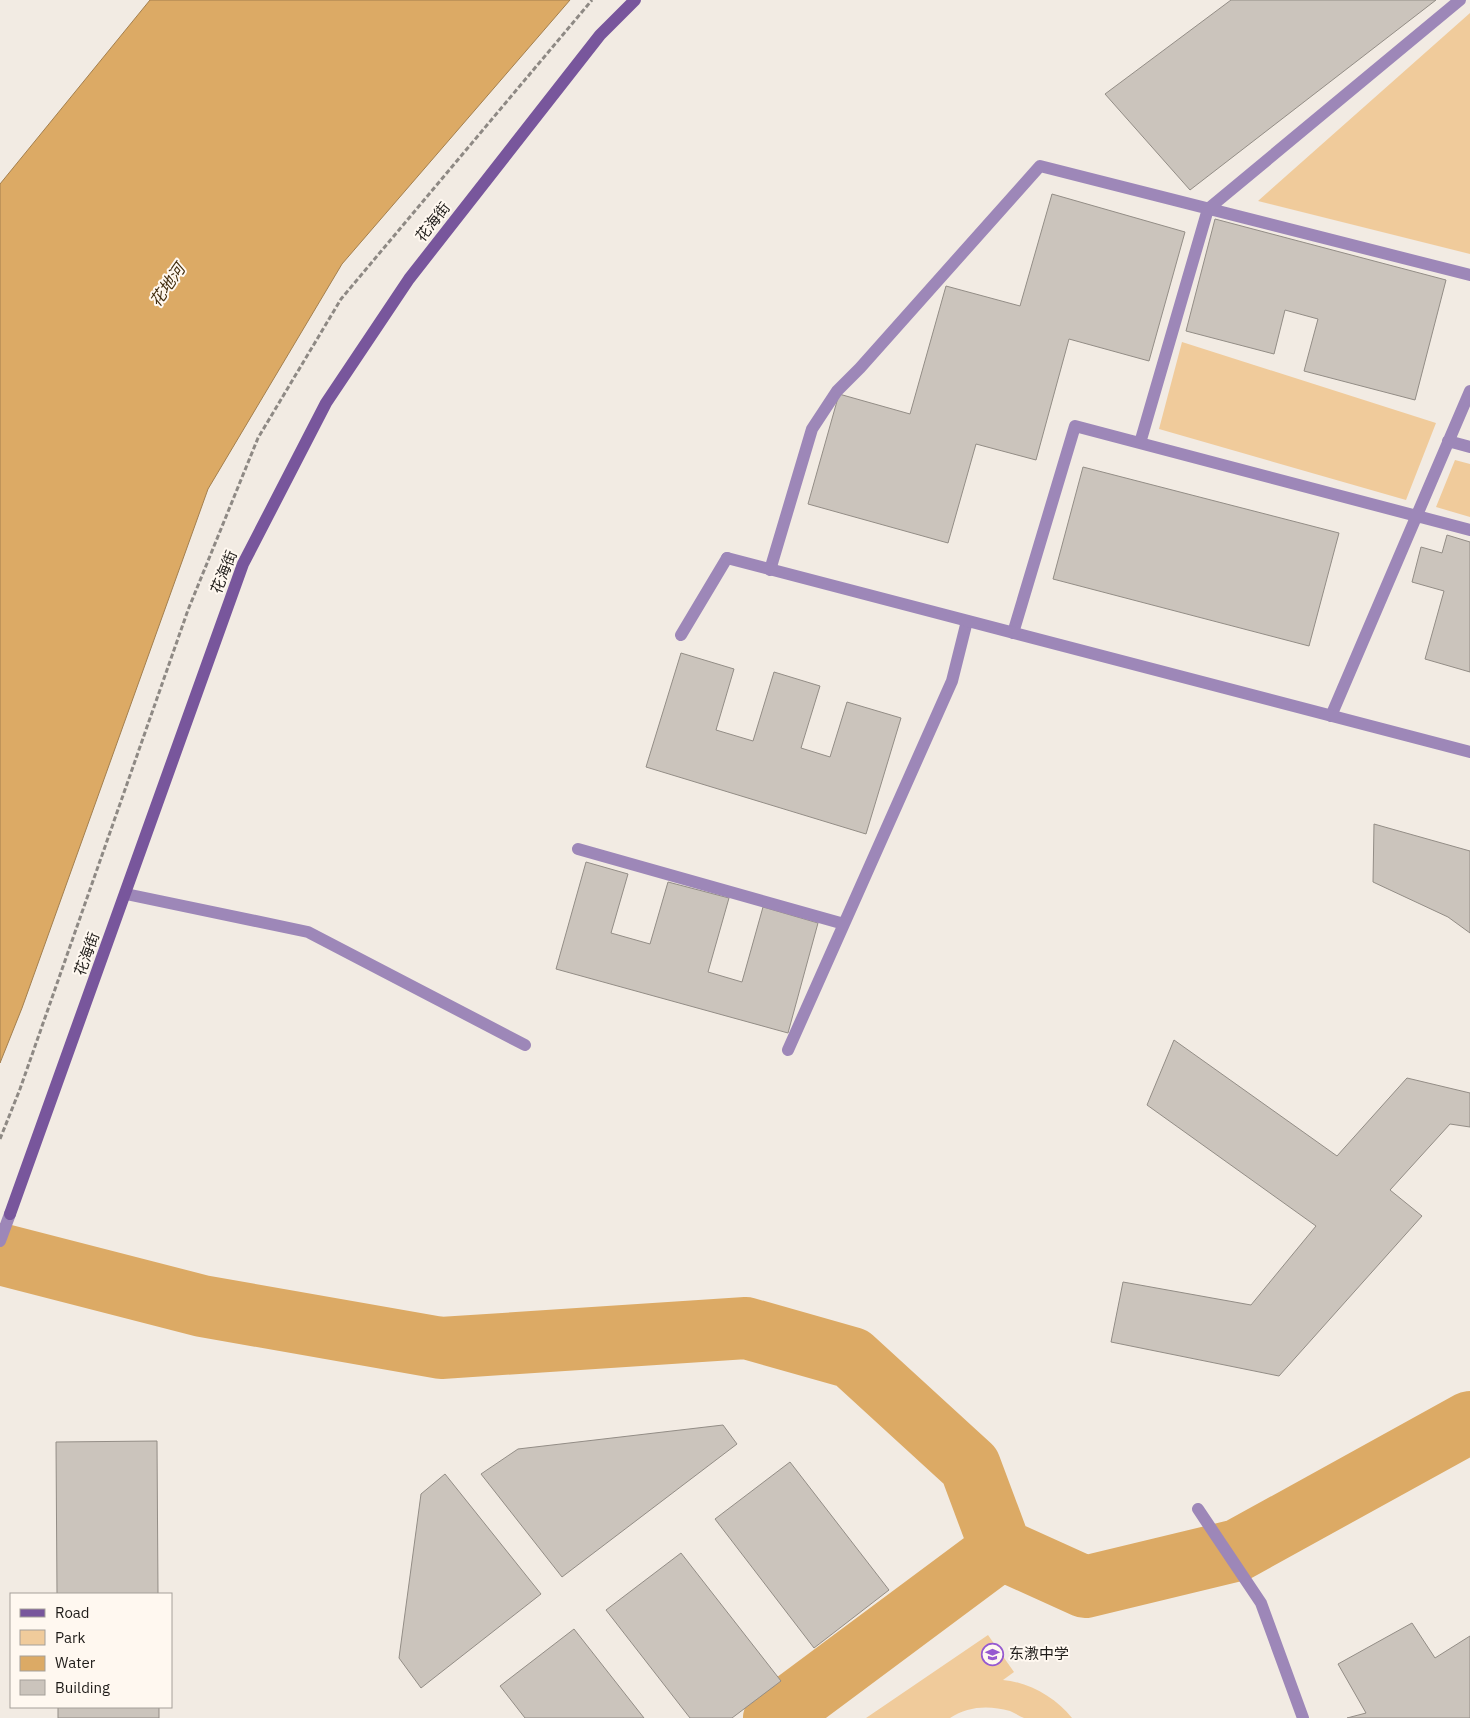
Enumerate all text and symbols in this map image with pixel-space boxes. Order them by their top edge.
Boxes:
street label: 花海街 [411,198,454,245]
water label: 花地河 [145,257,191,310]
street label: 花海街 [206,547,241,596]
street label: 花海街 [70,929,103,978]
legend [10,1593,172,1708]
text: Road [55,1603,90,1622]
text: Park [55,1628,85,1647]
school or university icon: 东漖中学 [981,1642,1005,1666]
place label: 东漖中学 [1009,1644,1069,1663]
text: Water [55,1653,96,1672]
text: Building [55,1678,110,1697]

